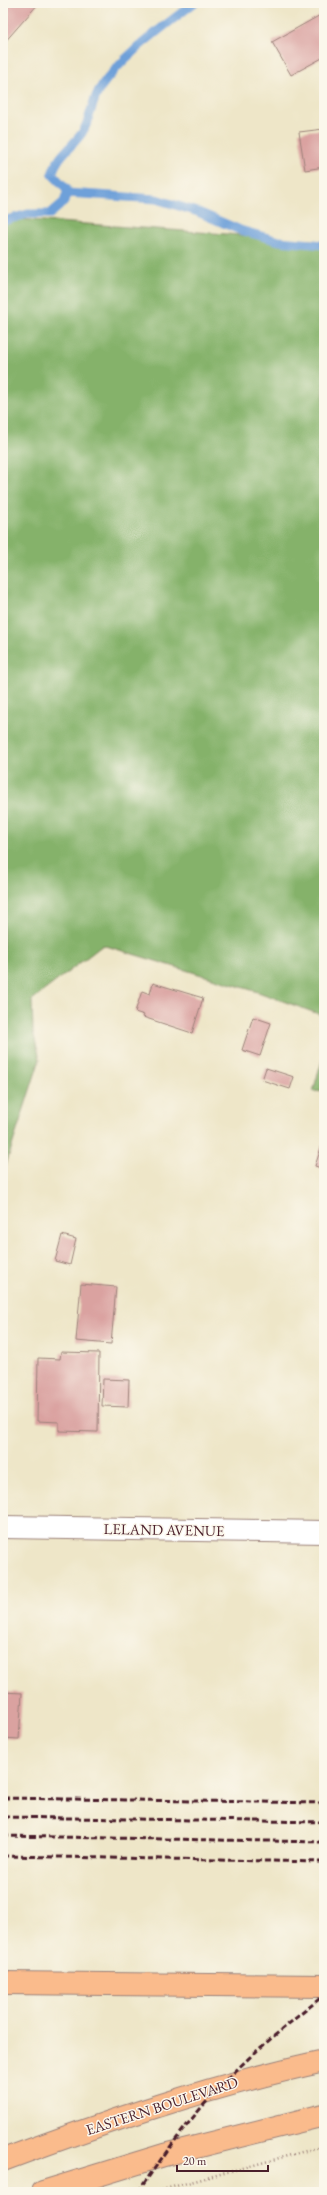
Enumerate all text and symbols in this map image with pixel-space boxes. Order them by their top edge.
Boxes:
street label: LELAND AVENUE [103,1519,225,1540]
street label: EASTERN BOULEVARD [83,2072,240,2139]
scale bar [177,2147,268,2173]
text: 20 m [183,2153,207,2169]

